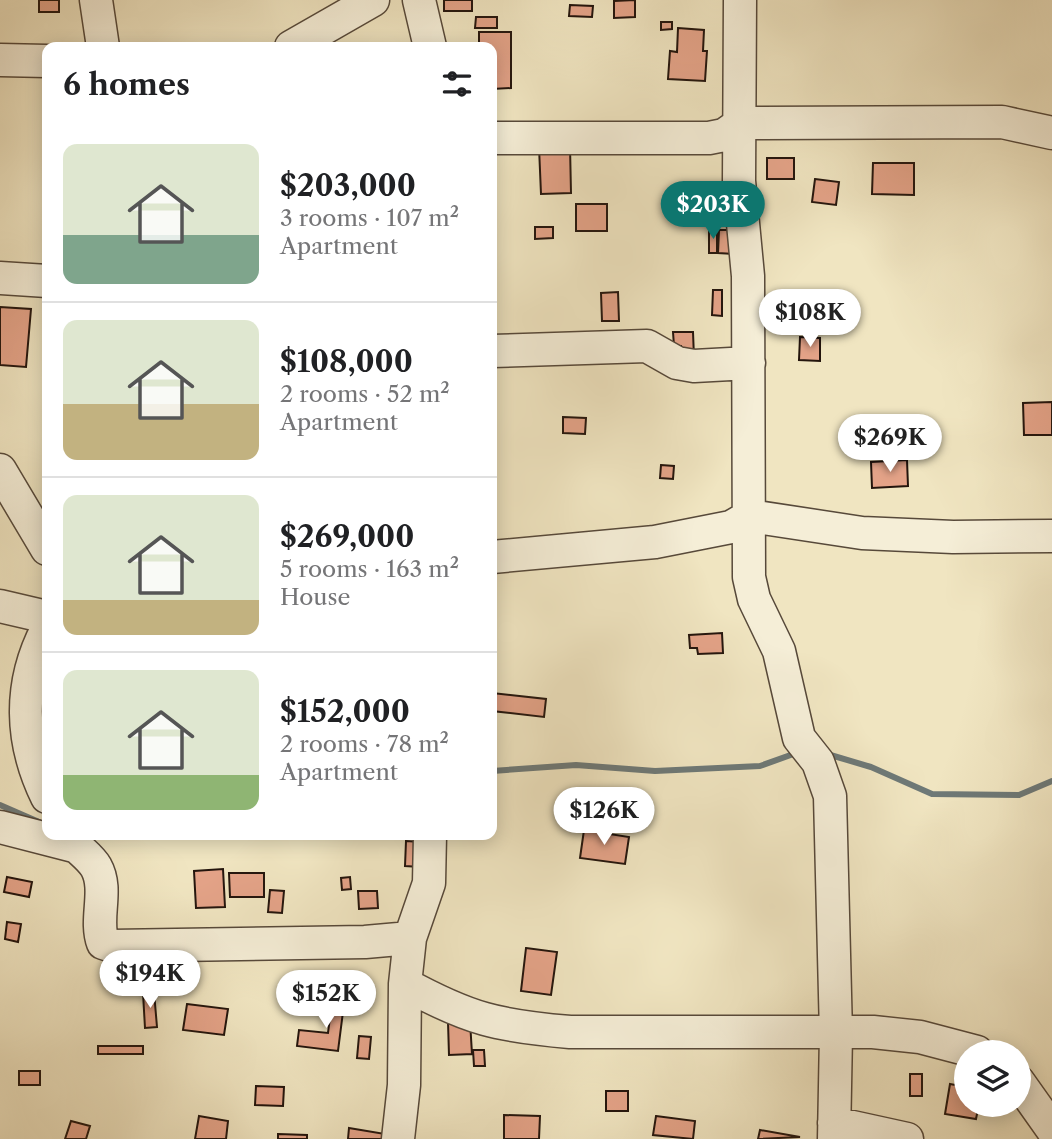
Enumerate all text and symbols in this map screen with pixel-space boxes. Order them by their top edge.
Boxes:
icon: filters [438,65,476,103]
text: 6 homes [63,66,190,103]
text: $203,000 [280,167,416,204]
icon: home [119,172,203,256]
pin: $203K [664,182,762,241]
text: $203K [677,190,749,218]
text: 3 rooms · 107 m² [280,204,459,232]
text: Apartment [280,232,398,260]
pin: $108K [761,290,859,349]
text: $108K [775,298,845,326]
text: $108,000 [280,343,413,380]
icon: home [119,348,203,432]
text: 2 rooms · 52 m² [280,380,450,408]
text: Apartment [280,408,398,436]
pin: $269K [841,414,939,474]
text: $269K [854,423,926,451]
text: $269,000 [280,518,414,555]
icon: home [119,523,203,607]
text: 5 rooms · 163 m² [280,555,459,583]
text: House [280,583,350,611]
text: $152,000 [280,693,410,730]
icon: home [119,698,203,782]
text: 2 rooms · 78 m² [280,730,449,758]
text: Apartment [280,758,398,786]
pin: $126K [555,788,653,847]
text: $126K [570,796,638,824]
pin: $194K [101,950,199,1010]
text: $194K [116,959,184,987]
pin: $152K [277,970,375,1030]
text: $152K [292,979,360,1007]
map controls [954,1040,1031,1117]
button: layers [954,1040,1031,1117]

